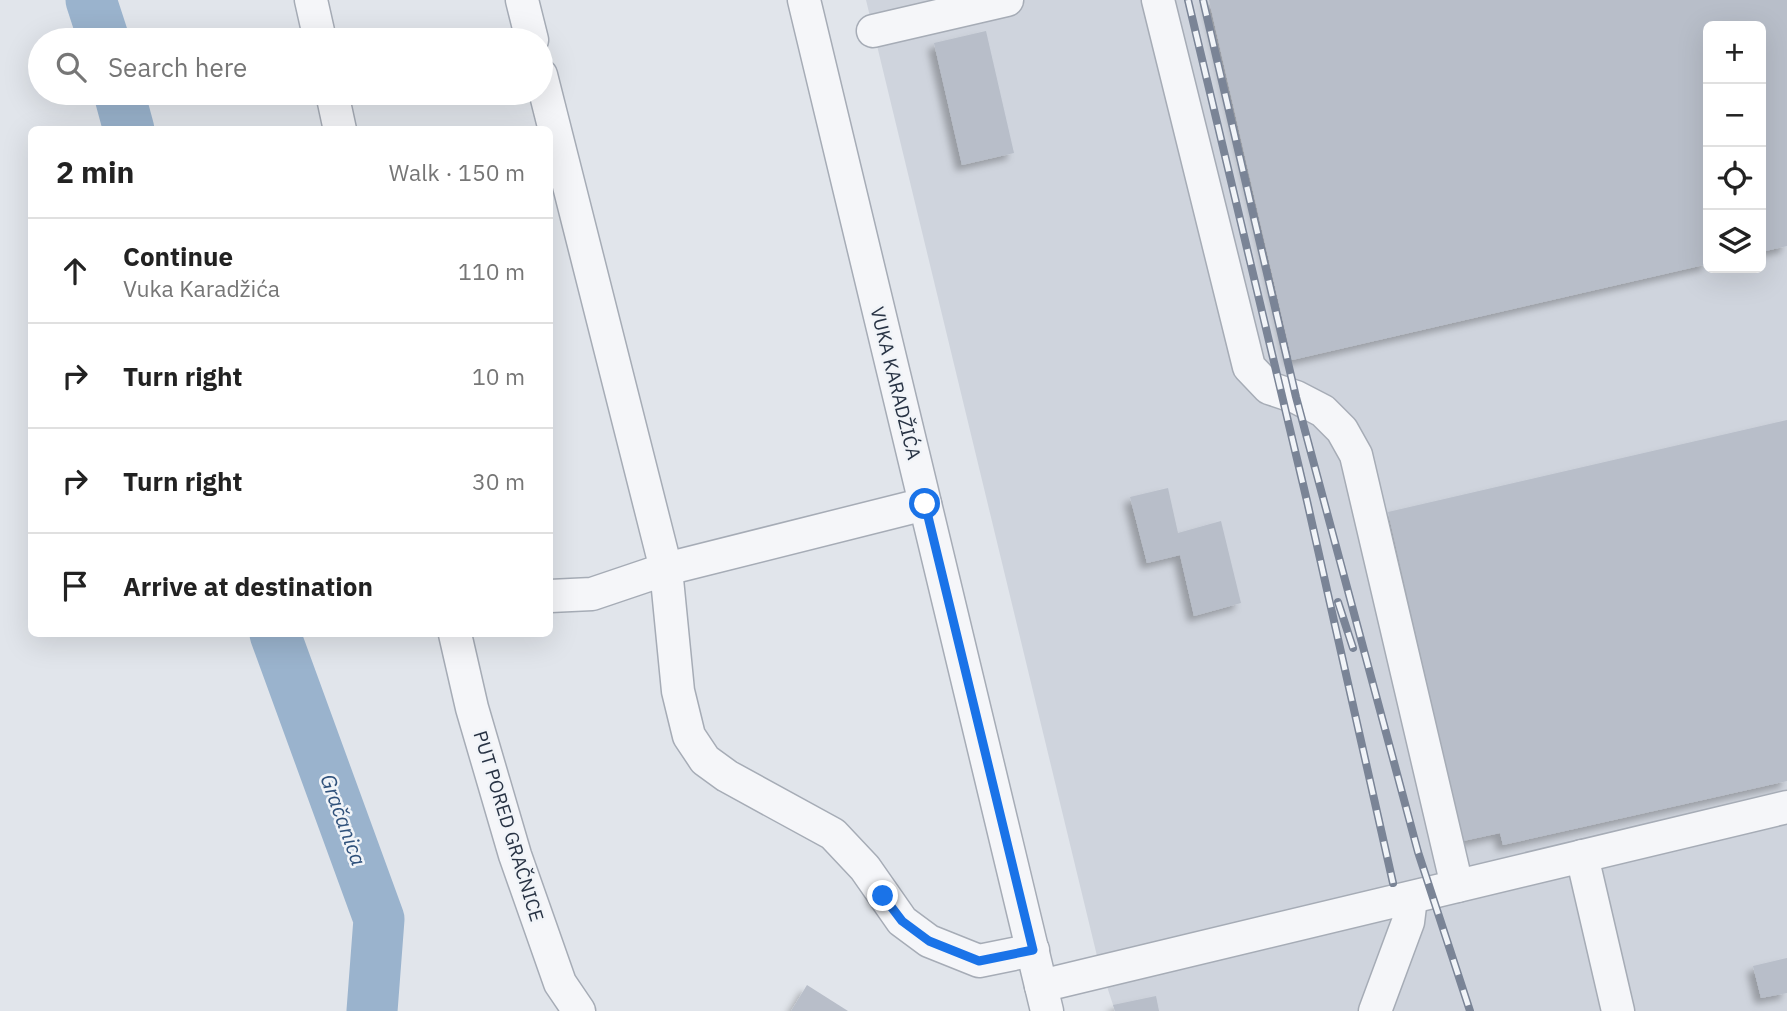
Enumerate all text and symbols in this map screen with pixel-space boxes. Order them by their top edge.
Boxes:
map controls [1703,21,1766,273]
button: + [1703,21,1766,84]
search box [28,28,553,105]
icon: search [52,48,90,86]
text: Search here [108,50,247,84]
button: − [1703,84,1766,147]
button: locate [1703,147,1766,210]
text: 2 min [56,152,134,191]
text: Walk · 150 m [389,157,525,187]
button: layers [1703,210,1766,273]
text: Continue [123,239,233,273]
icon: ahead [56,252,94,290]
text: 110 m [458,256,525,286]
text: Vuka Karadžića [123,273,280,303]
street label: VUKA KARADŽIĆA [865,304,927,462]
icon: right [56,357,94,395]
text: Turn right [123,359,242,393]
text: 10 m [472,361,525,391]
icon: right [56,462,94,500]
text: Turn right [123,464,242,498]
text: 30 m [472,466,525,496]
route start [909,488,940,519]
icon: arrive [56,567,94,605]
text: Arrive at destination [123,569,373,603]
street label: PUT PORED GRAČNICE [469,728,549,924]
water label: Gračanica [314,770,373,869]
route end [867,880,898,911]

